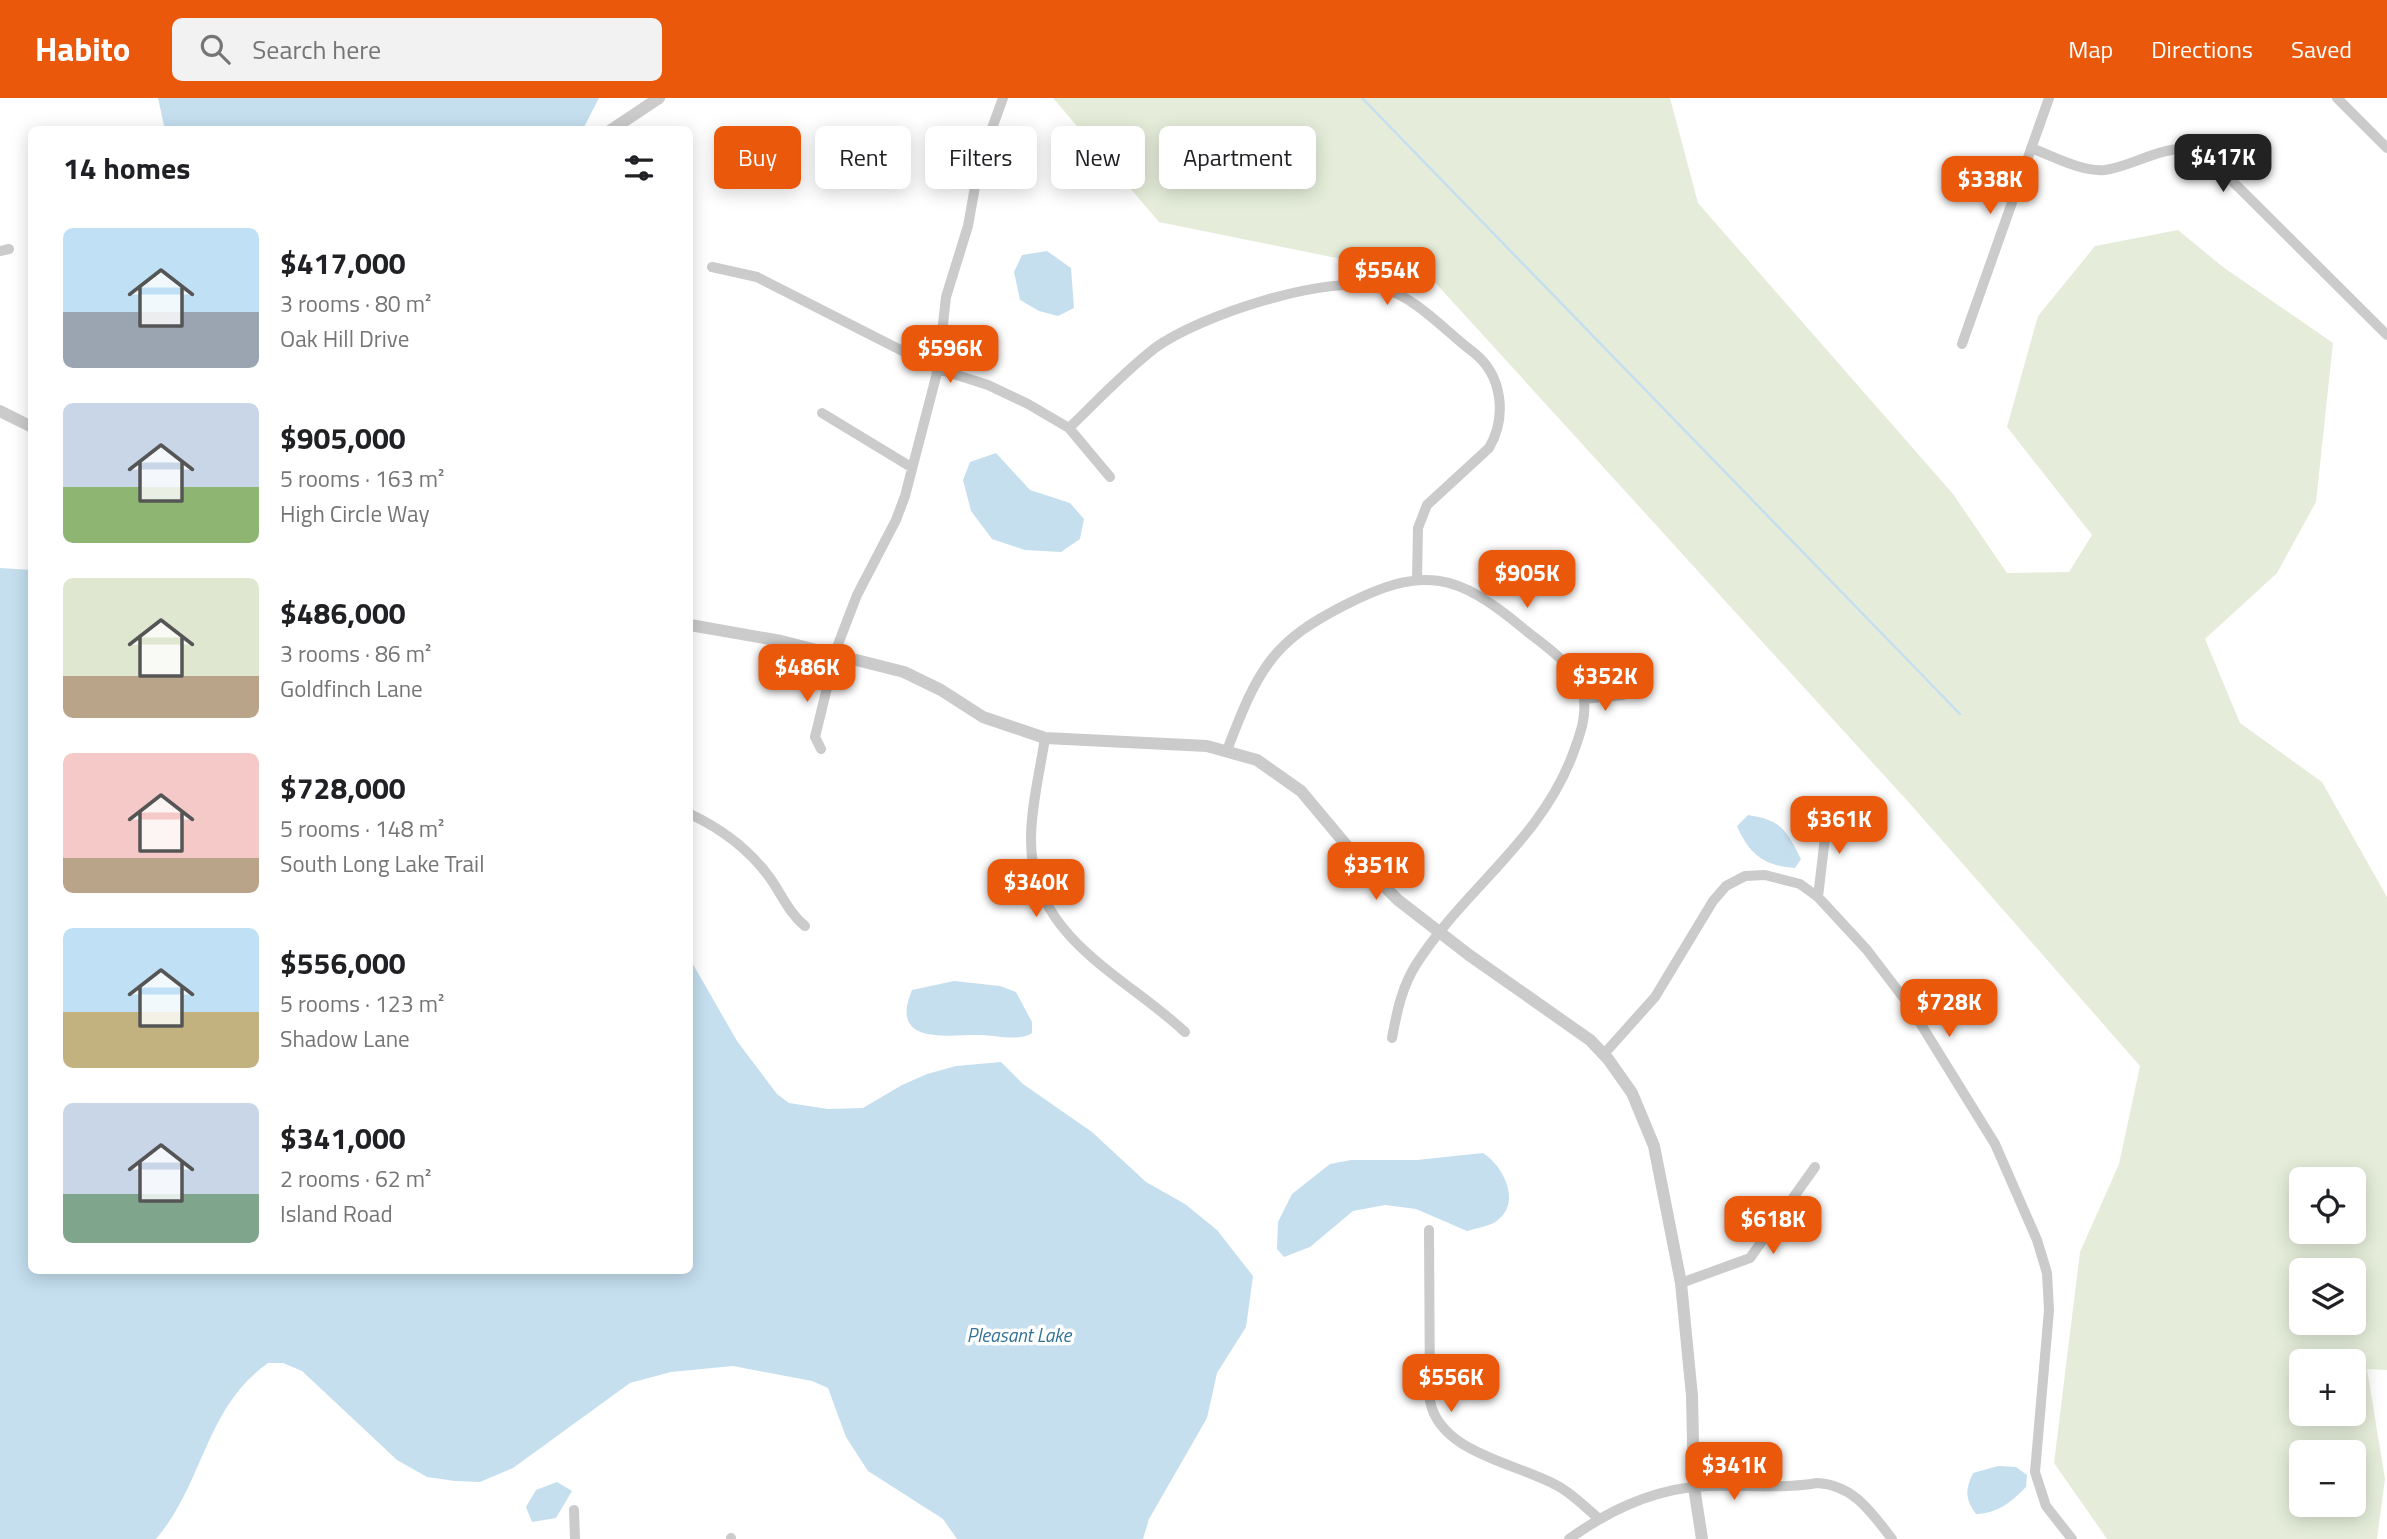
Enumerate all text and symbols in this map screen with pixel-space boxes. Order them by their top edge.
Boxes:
search box [172,18,662,81]
text: Habito [35,24,130,74]
icon: search [196,30,234,68]
text: Search here [252,30,381,69]
text: Map [2068,31,2113,67]
text: Directions [2151,31,2253,67]
text: Saved [2291,31,2352,67]
chip: Buy [714,126,801,189]
chip: Rent [815,126,911,189]
chip: Filters [925,126,1037,189]
chip: New [1051,126,1145,189]
chip: Apartment [1159,126,1316,189]
pin: $417K [2174,134,2272,194]
text: $417K [2190,139,2256,174]
text: 14 homes [63,145,190,191]
icon: filters [620,149,658,187]
pin: $338K [1941,156,2039,216]
text: $338K [1957,161,2023,196]
text: $417,000 [280,240,406,286]
pin: $554K [1338,248,1436,307]
text: $554K [1354,252,1420,287]
icon: home [119,256,203,340]
text: 3 rooms · 80 m² [280,286,431,321]
text: Oak Hill Drive [280,321,409,356]
pin: $596K [901,326,999,385]
text: $596K [917,330,983,365]
text: $905,000 [280,415,406,461]
icon: home [119,431,203,515]
text: 5 rooms · 163 m² [280,461,444,496]
text: High Circle Way [280,496,430,531]
pin: $905K [1478,550,1576,610]
text: $905K [1494,555,1560,590]
text: $486,000 [280,590,406,636]
icon: home [119,606,203,690]
text: 3 rooms · 86 m² [280,636,431,671]
pin: $486K [758,644,856,704]
text: $486K [774,649,840,684]
pin: $352K [1556,654,1654,713]
text: $352K [1572,658,1638,693]
text: Goldfinch Lane [280,671,423,706]
text: $728,000 [280,765,406,811]
icon: home [119,781,203,865]
pin: $361K [1790,796,1888,856]
text: $361K [1806,801,1872,836]
text: 5 rooms · 148 m² [280,811,444,846]
pin: $351K [1327,842,1425,902]
text: South Long Lake Trail [280,846,484,881]
text: $351K [1343,847,1409,882]
pin: $340K [987,860,1085,919]
text: $340K [1003,864,1069,899]
text: $556,000 [280,940,406,986]
icon: home [119,956,203,1040]
pin: $728K [1900,979,1998,1039]
text: $728K [1916,984,1982,1019]
text: 5 rooms · 123 m² [280,986,444,1021]
text: Shadow Lane [280,1021,410,1056]
text: $341,000 [280,1115,406,1161]
icon: home [119,1131,203,1215]
text: 2 rooms · 62 m² [280,1161,431,1196]
map controls [2289,1167,2366,1517]
button: locate [2289,1167,2366,1244]
text: Island Road [280,1196,393,1231]
pin: $618K [1724,1196,1822,1256]
text: $618K [1740,1201,1806,1236]
button: layers [2289,1258,2366,1335]
water label: Pleasant Lake [967,1320,1072,1349]
button: + [2289,1349,2366,1426]
pin: $556K [1402,1354,1500,1414]
text: $556K [1418,1359,1484,1394]
button: − [2289,1440,2366,1517]
pin: $341K [1685,1442,1783,1502]
text: $341K [1701,1447,1767,1482]

